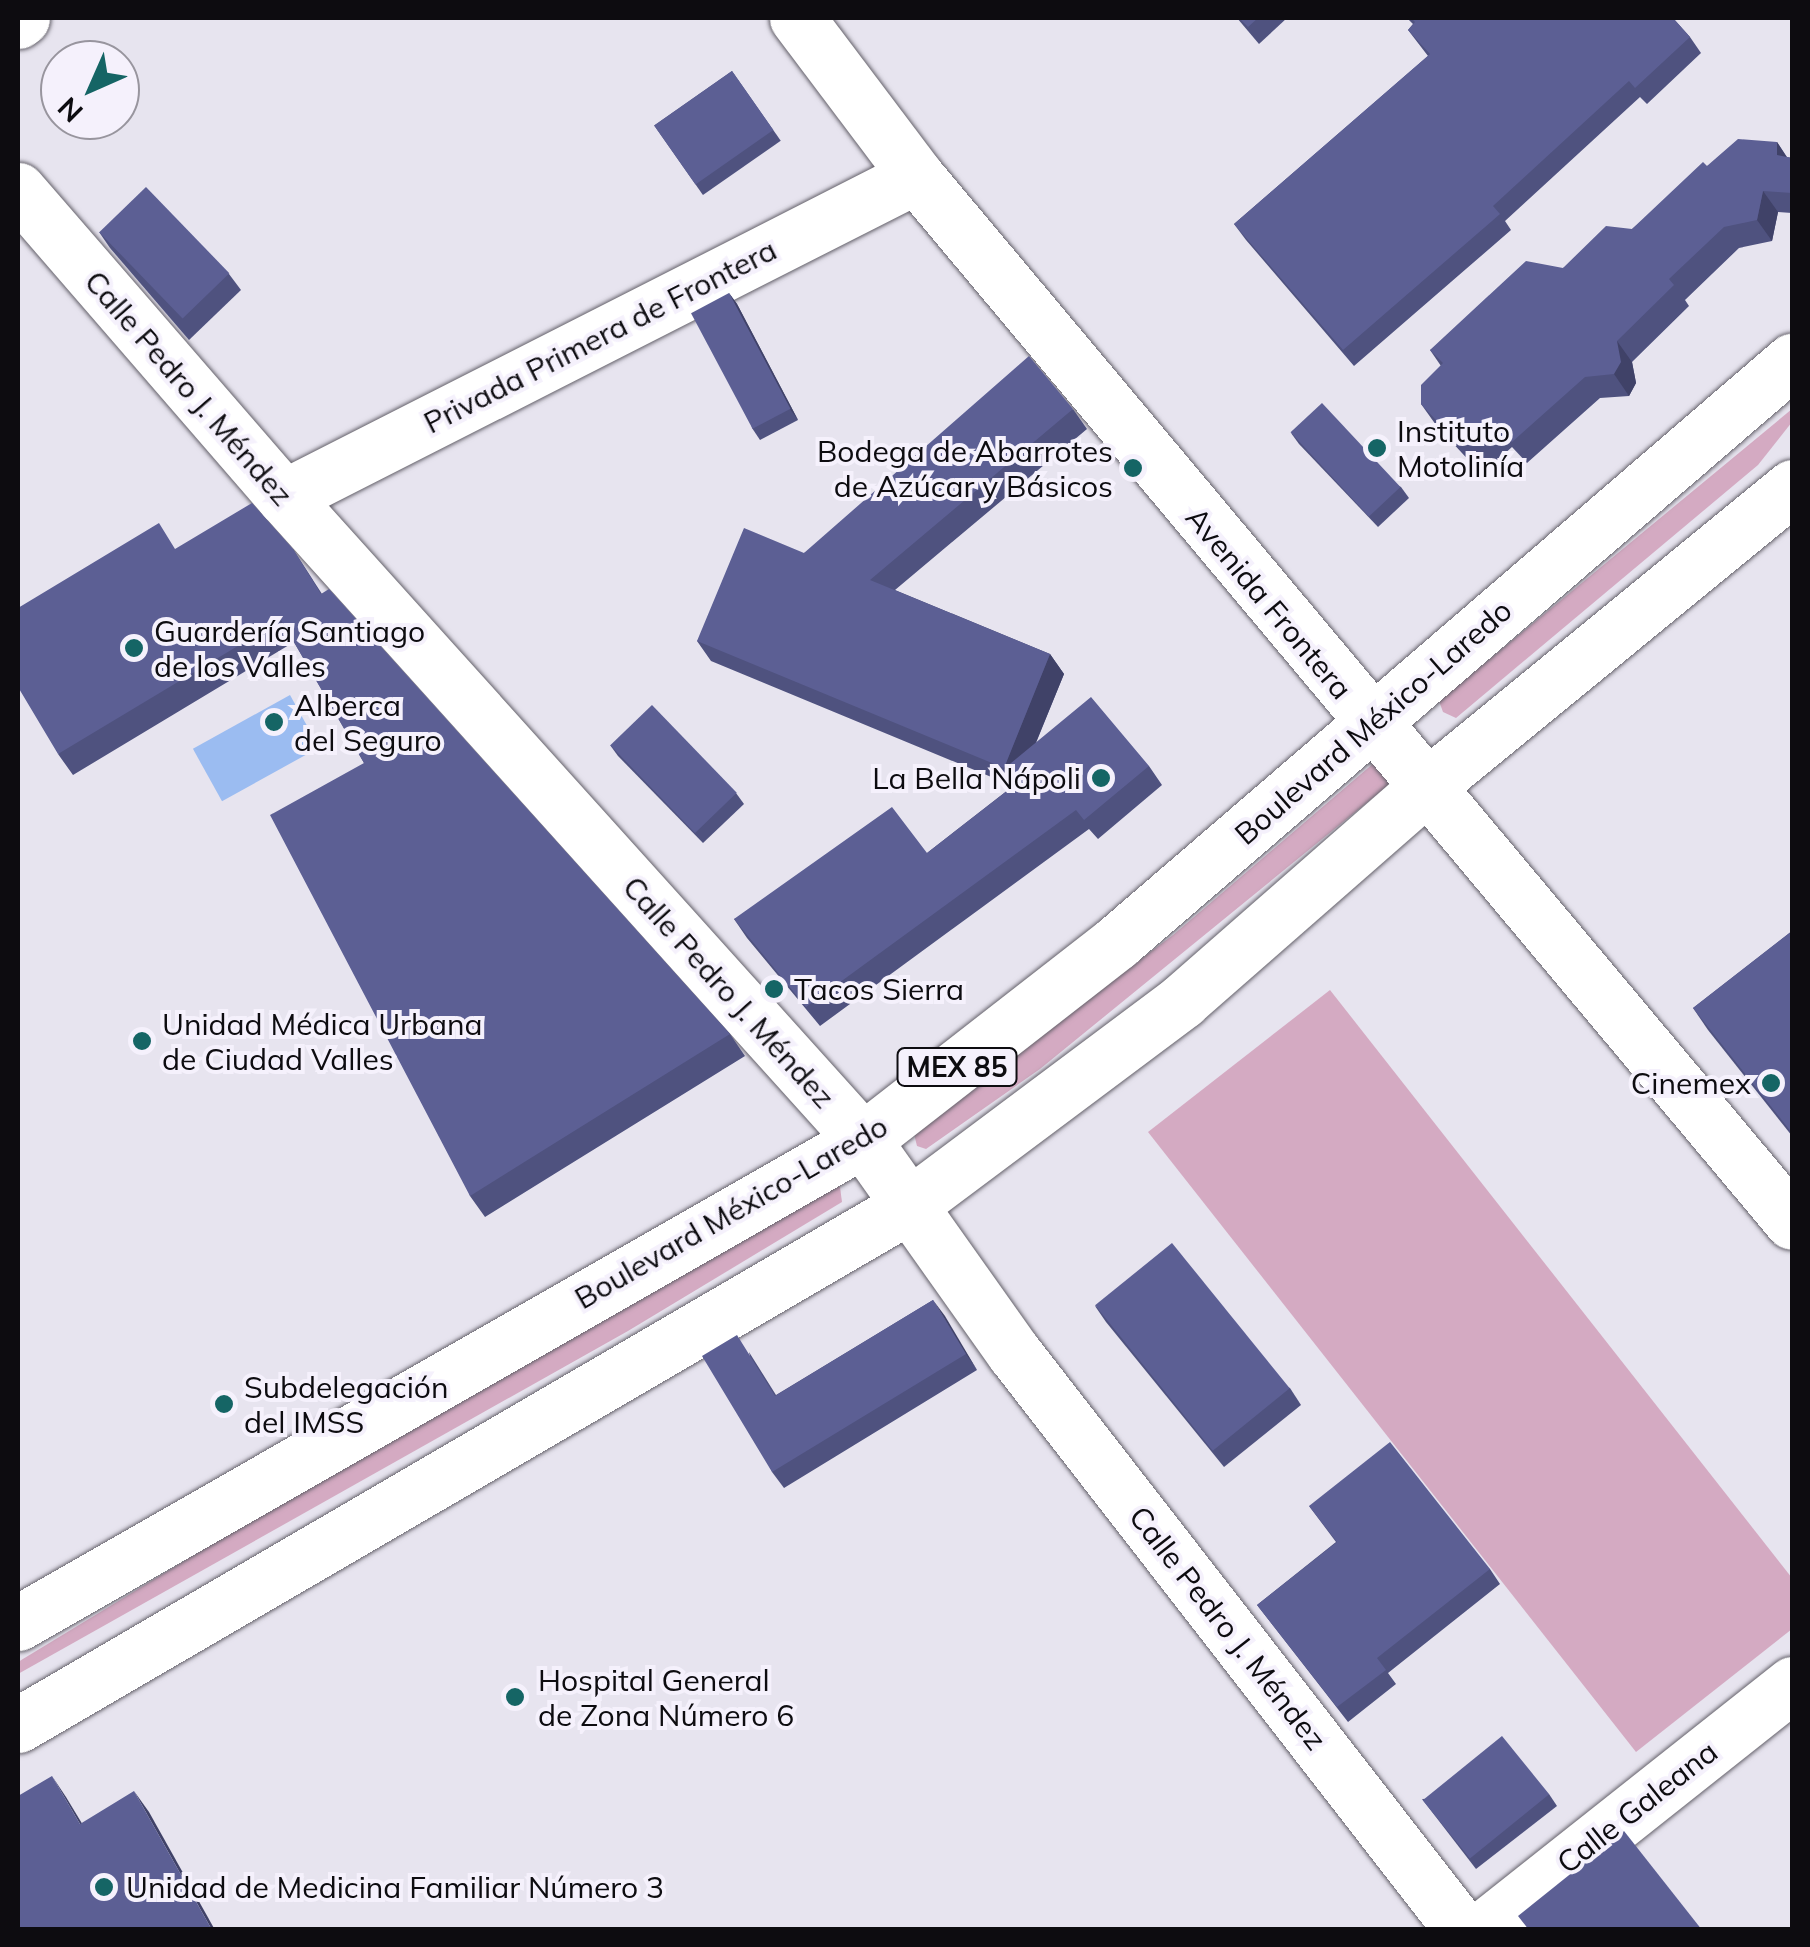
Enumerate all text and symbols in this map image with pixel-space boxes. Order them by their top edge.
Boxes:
north arrow [40,40,140,140]
text: N [50,90,90,130]
street label: Privada Primera de Frontera [418,231,782,441]
street label: Calle Pedro J. Méndez [77,263,301,513]
place label: Instituto Motolinía [1397,413,1524,484]
place label: Bodega de Abarrotes de Azúcar y Básicos [817,433,1113,504]
marker: Instituto Motolinía [1366,437,1388,459]
marker: Bodega de Abarrotes de Azúcar y Básicos [1122,457,1144,479]
street label: Avenida Frontera [1178,500,1360,706]
street label: Boulevard México-Laredo [1227,592,1519,852]
place label: Guardería Santiago de los Valles [154,613,425,684]
marker: Guardería Santiago de los Valles [123,637,145,659]
place label: Alberca del Seguro [294,687,442,758]
marker: Alberca del Seguro [263,711,285,733]
place label: La Bella Nápoli [872,760,1081,796]
marker: La Bella Nápoli [1090,767,1112,789]
street label: Calle Pedro J. Méndez [616,869,842,1115]
place label: Tacos Sierra [794,971,964,1007]
marker: Tacos Sierra [763,978,785,1000]
place label: Unidad Médica Urbana de Ciudad Valles [162,1006,483,1076]
marker: Unidad Médica Urbana de Ciudad Valles [131,1030,153,1052]
road number: MEX 85 [894,1044,1020,1090]
place label: Cinemex [1631,1065,1751,1101]
marker: Cinemex [1760,1072,1782,1094]
street label: Boulevard México-Laredo [568,1108,894,1316]
place label: Subdelegación del IMSS [244,1369,449,1440]
marker: Subdelegación del IMSS [213,1393,235,1415]
street label: Calle Pedro J. Méndez [1122,1499,1334,1757]
place label: Hospital General de Zona Número 6 [538,1662,794,1732]
marker: Hospital General de Zona Número 6 [502,1684,528,1710]
street label: Calle Galeana [1550,1733,1724,1881]
place label: Unidad de Medicina Familiar Número 3 [126,1869,664,1905]
marker: Unidad de Medicina Familiar Número 3 [91,1874,117,1900]

